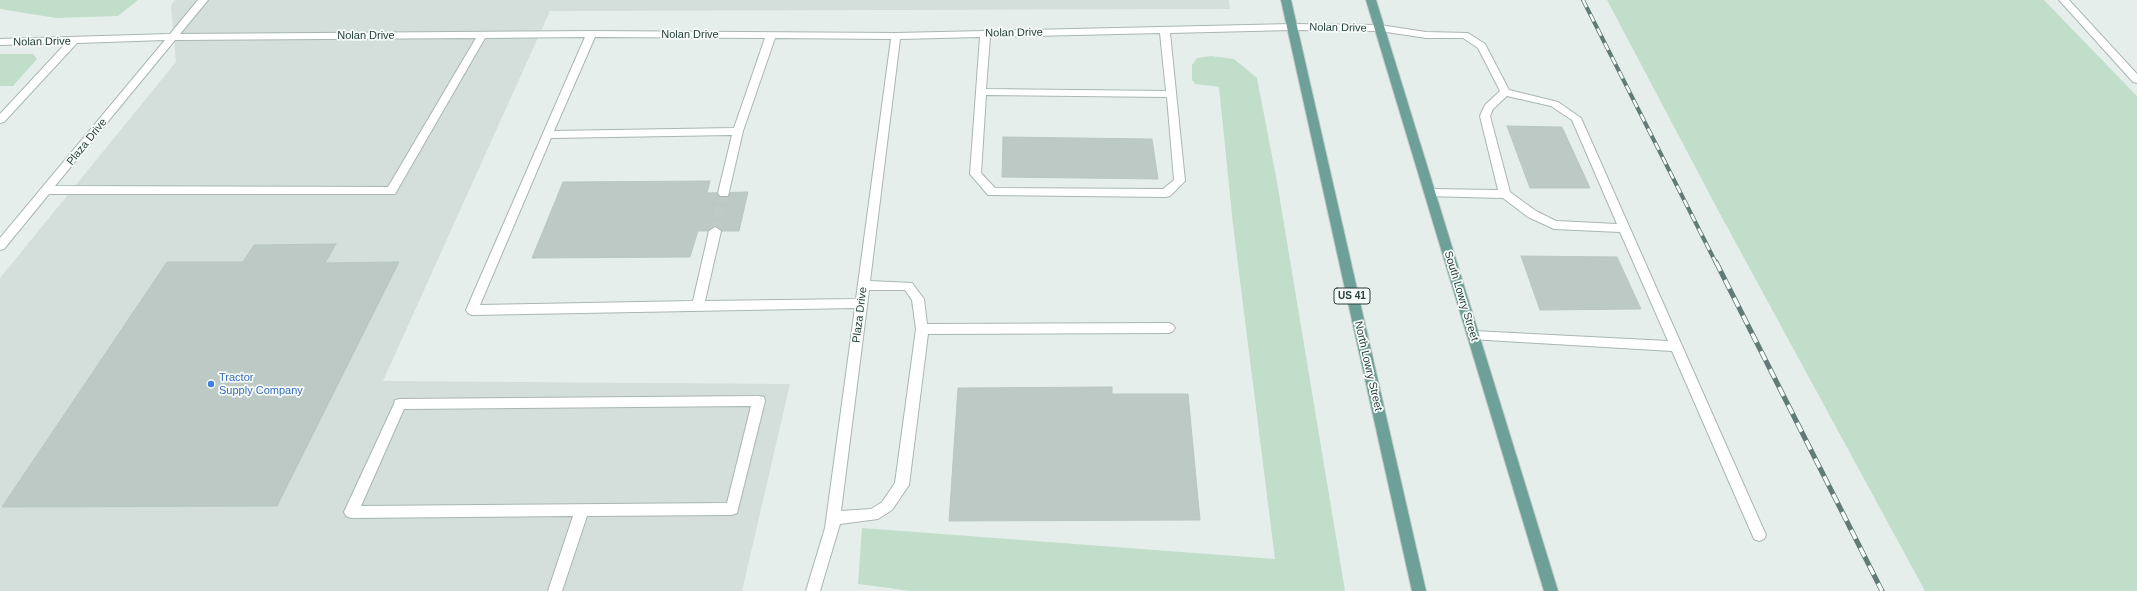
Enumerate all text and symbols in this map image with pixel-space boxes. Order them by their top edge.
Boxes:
street label: Nolan Drive [1309,21,1367,35]
street label: Nolan Drive [985,26,1043,40]
street label: Nolan Drive [661,28,719,42]
street label: Nolan Drive [337,29,395,43]
street label: Nolan Drive [13,35,71,49]
street label: Plaza Drive [64,116,110,168]
street label: South Lowry Street [1441,249,1481,343]
street label: Plaza Drive [850,286,870,344]
road number: US 41 [1334,288,1370,304]
street label: North Lowry Street [1351,320,1385,412]
place label: Tractor Supply Company [219,371,303,397]
marker: Tractor Supply Company [206,379,216,389]

